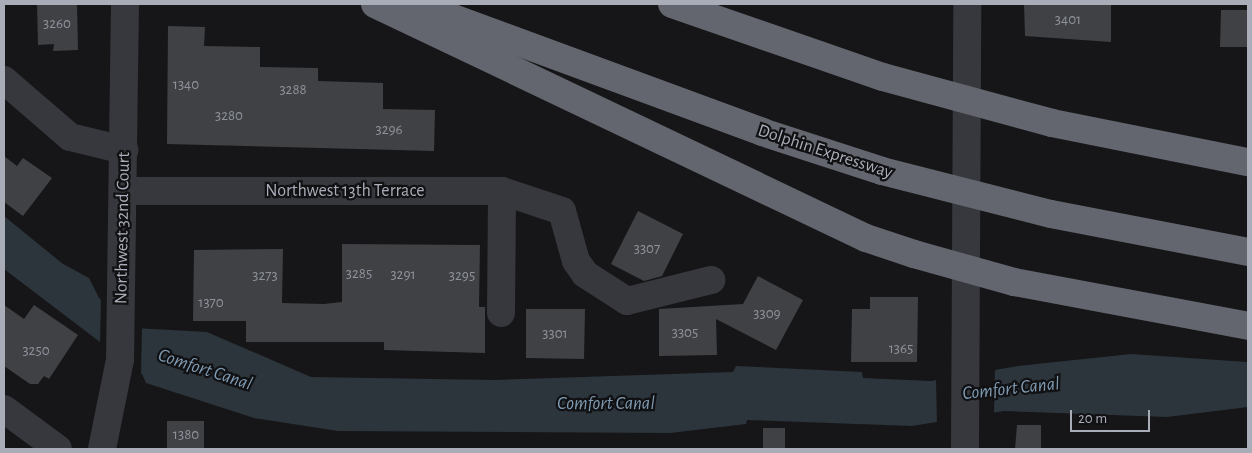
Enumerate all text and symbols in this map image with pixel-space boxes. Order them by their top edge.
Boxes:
house number: 3401 [1055,11,1081,29]
house number: 3260 [43,15,71,33]
house number: 1340 [173,76,199,94]
house number: 3288 [279,81,307,99]
house number: 3280 [215,107,243,125]
street label: Dolphin Expressway [755,120,895,184]
house number: 3296 [375,121,403,139]
street label: Northwest 32nd Court [111,152,135,304]
street label: Northwest 13th Terrace [265,180,425,202]
house number: 3307 [634,240,660,258]
house number: 3285 [346,265,372,283]
house number: 3291 [390,266,416,284]
house number: 3273 [252,267,278,285]
house number: 3295 [449,267,475,285]
house number: 1370 [198,294,224,312]
house number: 3309 [753,305,781,323]
house number: 3305 [672,324,698,342]
house number: 3301 [542,325,568,343]
house number: 1365 [889,340,913,358]
house number: 3250 [22,342,50,360]
water label: Comfort Canal [155,344,255,396]
water label: Comfort Canal [961,373,1061,405]
water label: Comfort Canal [557,393,655,415]
scale bar [1072,400,1152,432]
text: 20 m [1078,411,1107,426]
house number: 1380 [173,426,199,444]

